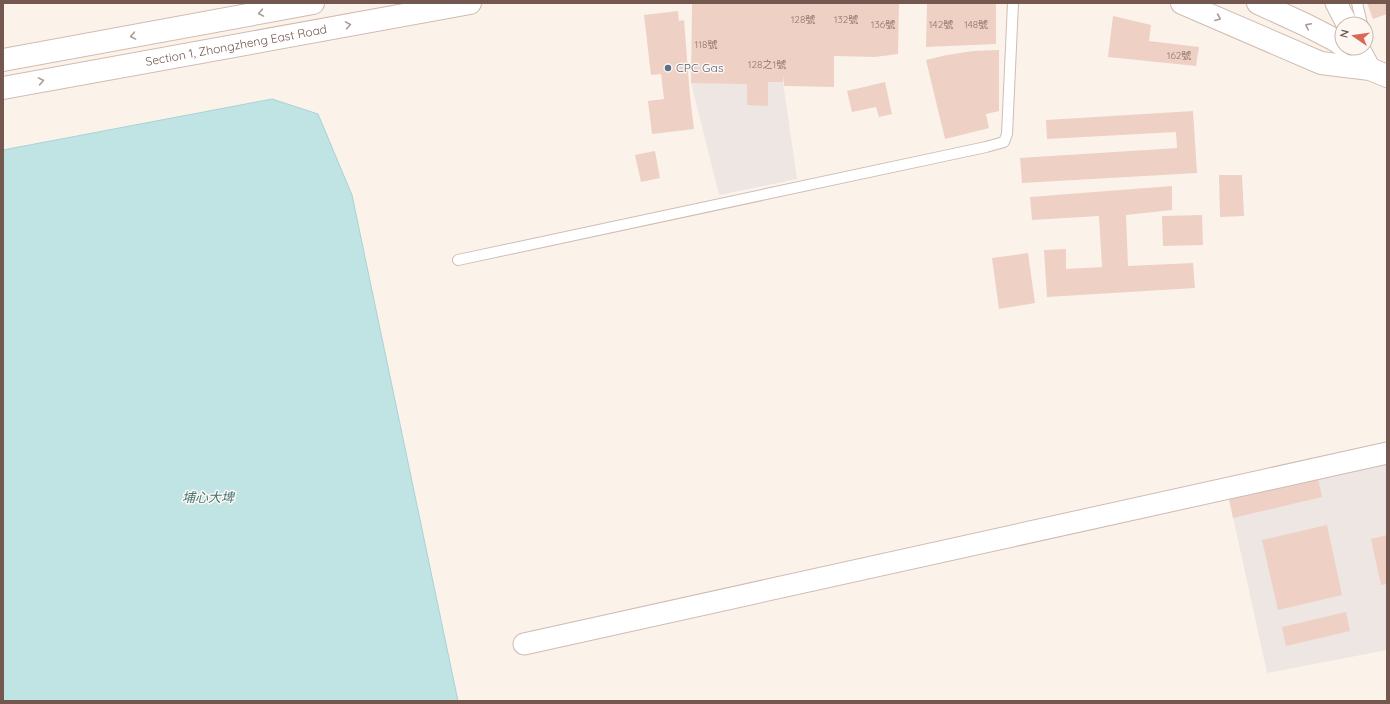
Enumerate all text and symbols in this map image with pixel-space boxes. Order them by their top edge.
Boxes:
one-way arrow [258,8,264,16]
house number: 128號 [791,13,815,26]
house number: 132號 [834,13,858,26]
one-way arrow [1214,14,1221,22]
north arrow [1334,16,1374,56]
house number: 136號 [871,18,895,31]
house number: 142號 [929,18,953,31]
house number: 148號 [964,18,988,31]
street label: Section 1, Zhongzheng East Road [144,21,328,69]
one-way arrow [345,21,351,30]
one-way arrow [1305,23,1312,31]
text: N [1337,28,1352,39]
one-way arrow [130,32,137,40]
house number: 118號 [695,38,717,51]
house number: 162號 [1167,49,1191,62]
house number: 128之1號 [748,58,786,71]
place label: CPC Gas [676,60,724,75]
marker: CPC Gas [663,63,673,73]
one-way arrow [38,77,44,86]
water label: 埔心大埤 [182,489,236,505]

